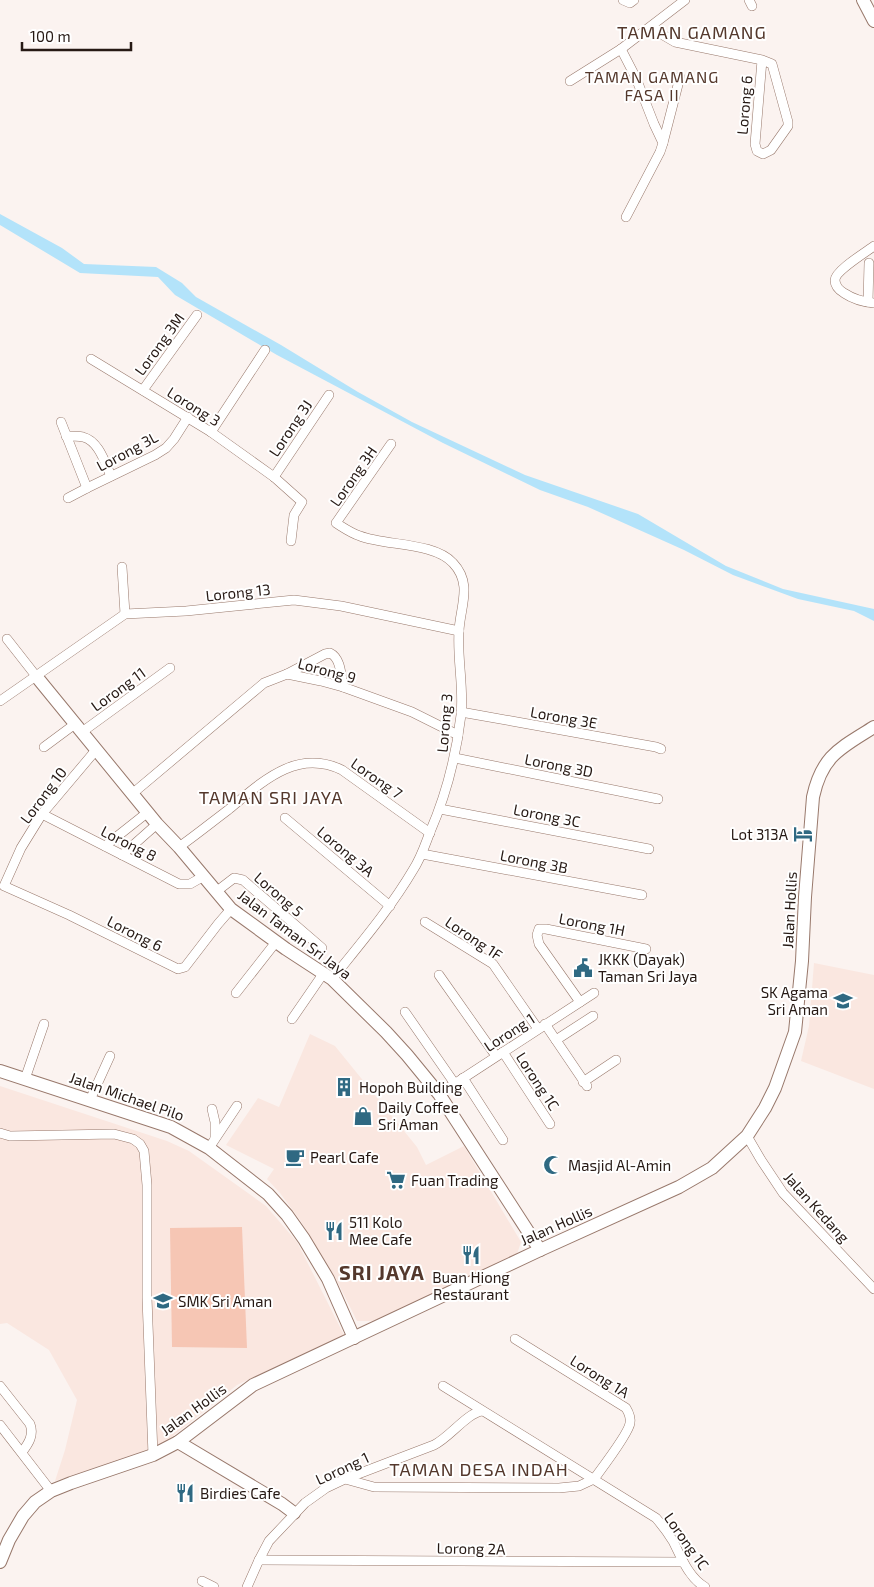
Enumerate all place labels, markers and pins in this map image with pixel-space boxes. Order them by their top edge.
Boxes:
hotel icon: Lot 313A [792,823,814,845]
place label: Lot 313A [731,825,789,843]
place label: JKKK (Dayak) Taman Sri Jaya [598,950,698,985]
public building icon: JKKK (Dayak) Taman Sri Jaya [572,957,594,979]
place label: SK Agama Sri Aman [761,983,828,1018]
school or university icon: SK Agama Sri Aman [832,990,854,1012]
building icon: Hopoh Building [333,1076,355,1098]
place label: Hopoh Building [359,1078,463,1096]
place label: Daily Coffee Sri Aman [378,1098,459,1133]
shop icon: Daily Coffee Sri Aman [352,1105,374,1127]
cafe icon: Pearl Cafe [284,1146,306,1168]
place label: Pearl Cafe [310,1148,379,1166]
mosque icon: Masjid Al-Amin [542,1154,564,1176]
place label: Masjid Al-Amin [568,1156,671,1175]
supermarket icon: Fuan Trading [385,1169,407,1191]
place label: Fuan Trading [411,1171,499,1189]
place label: 511 Kolo Mee Cafe [349,1213,412,1248]
restaurant icon: 511 Kolo Mee Cafe [323,1220,345,1242]
restaurant icon: Buan Hiong Restaurant [460,1244,482,1266]
place label: Buan Hiong Restaurant [432,1268,510,1303]
school or university icon: SMK Sri Aman [152,1290,174,1312]
place label: SMK Sri Aman [178,1292,272,1310]
restaurant icon: Birdies Cafe [174,1482,196,1504]
place label: Birdies Cafe [200,1484,281,1502]

